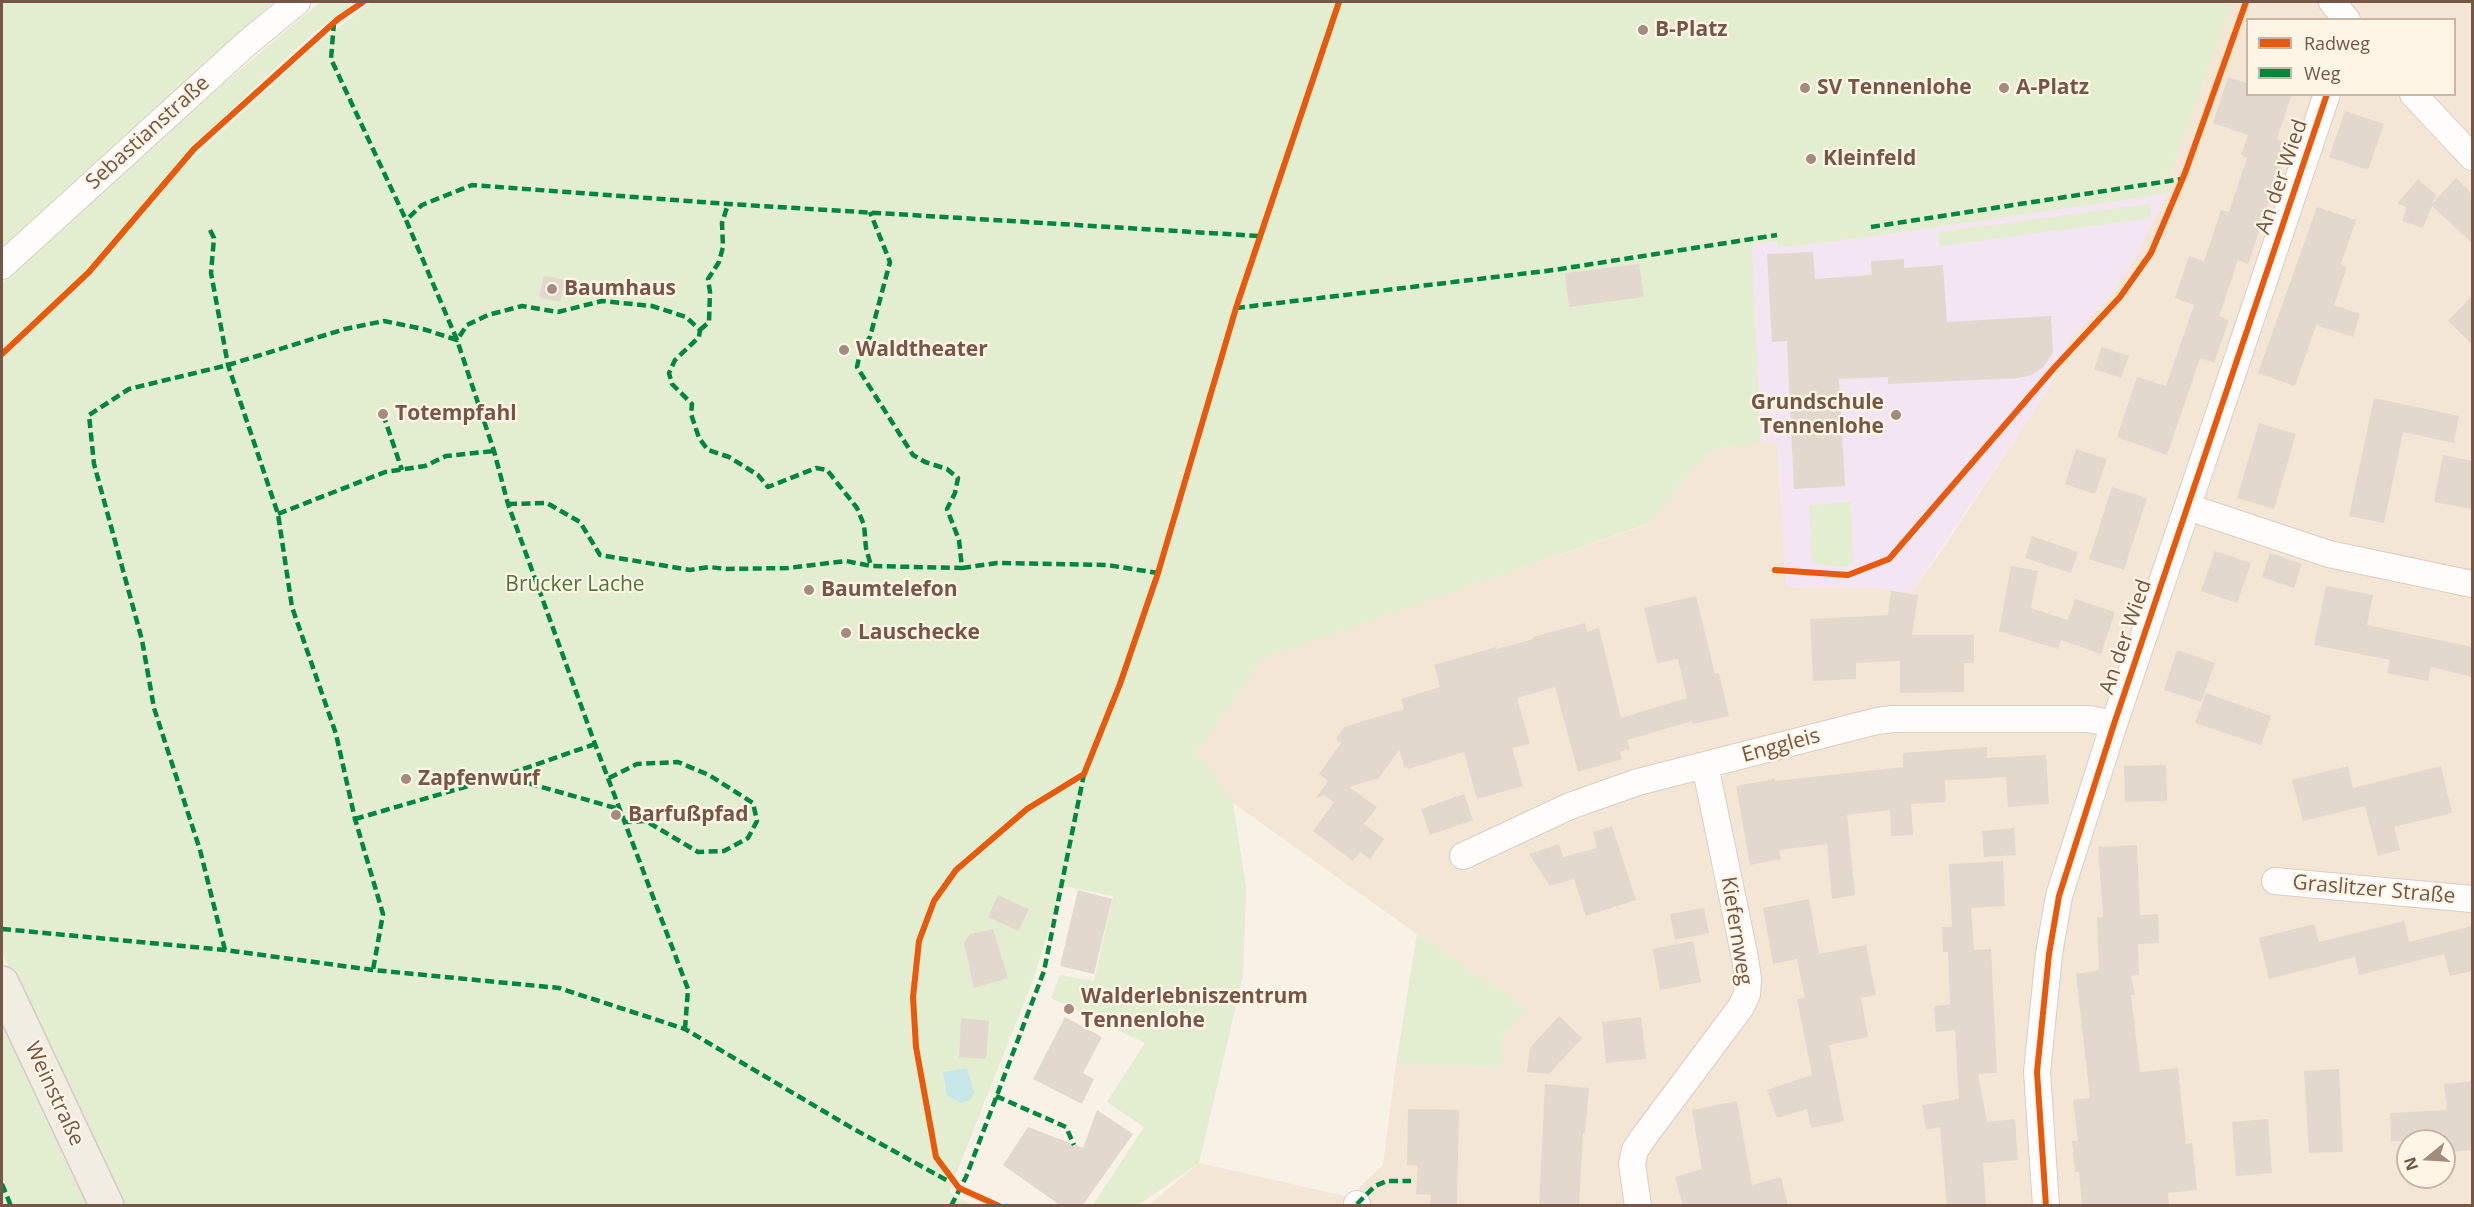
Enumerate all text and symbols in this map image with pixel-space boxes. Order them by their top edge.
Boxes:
place label: B-Platz [1655,17,1728,43]
legend [2246,18,2456,96]
marker: B-Platz [1636,23,1650,37]
text: Radweg [2304,31,2370,55]
text: Weg [2304,61,2341,85]
street label: Sebastianstraße [81,71,215,195]
place label: SV Tennenlohe [1817,75,1972,101]
place label: A-Platz [2016,75,2089,101]
marker: SV Tennenlohe [1798,81,1812,95]
marker: A-Platz [1997,81,2011,95]
street label: An der Wied [2251,116,2313,238]
place label: Kleinfeld [1823,146,1916,172]
marker: Kleinfeld [1804,152,1818,166]
place label: Baumhaus [564,276,676,302]
marker: Baumhaus [545,282,559,296]
place label: Waldtheater [856,337,988,363]
marker: Waldtheater [837,343,851,357]
place label: Grundschule Tennenlohe [1751,390,1884,440]
place label: Totempfahl [395,401,517,427]
marker: Totempfahl [376,407,390,421]
marker: Grundschule Tennenlohe [1889,408,1903,422]
park label: Brucker Lache [505,572,645,598]
street label: An der Wied [2095,576,2157,698]
place label: Baumtelefon [821,577,957,603]
marker: Baumtelefon [802,583,816,597]
place label: Lauschecke [858,620,980,646]
marker: Lauschecke [839,626,853,640]
street label: Enggleis [1739,724,1823,768]
place label: Zapfenwurf [418,766,540,792]
marker: Zapfenwurf [399,772,413,786]
place label: Barfußpfad [628,802,749,828]
marker: Barfußpfad [609,808,623,822]
street label: Graslitzer Straße [2292,870,2456,910]
street label: Kiefernweg [1715,875,1757,987]
place label: Walderlebniszentrum Tennenlohe [1081,984,1308,1034]
marker: Walderlebniszentrum Tennenlohe [1062,1002,1076,1016]
street label: Weinstraße [19,1038,89,1150]
north arrow [2396,1129,2456,1189]
text: N [2398,1154,2423,1174]

